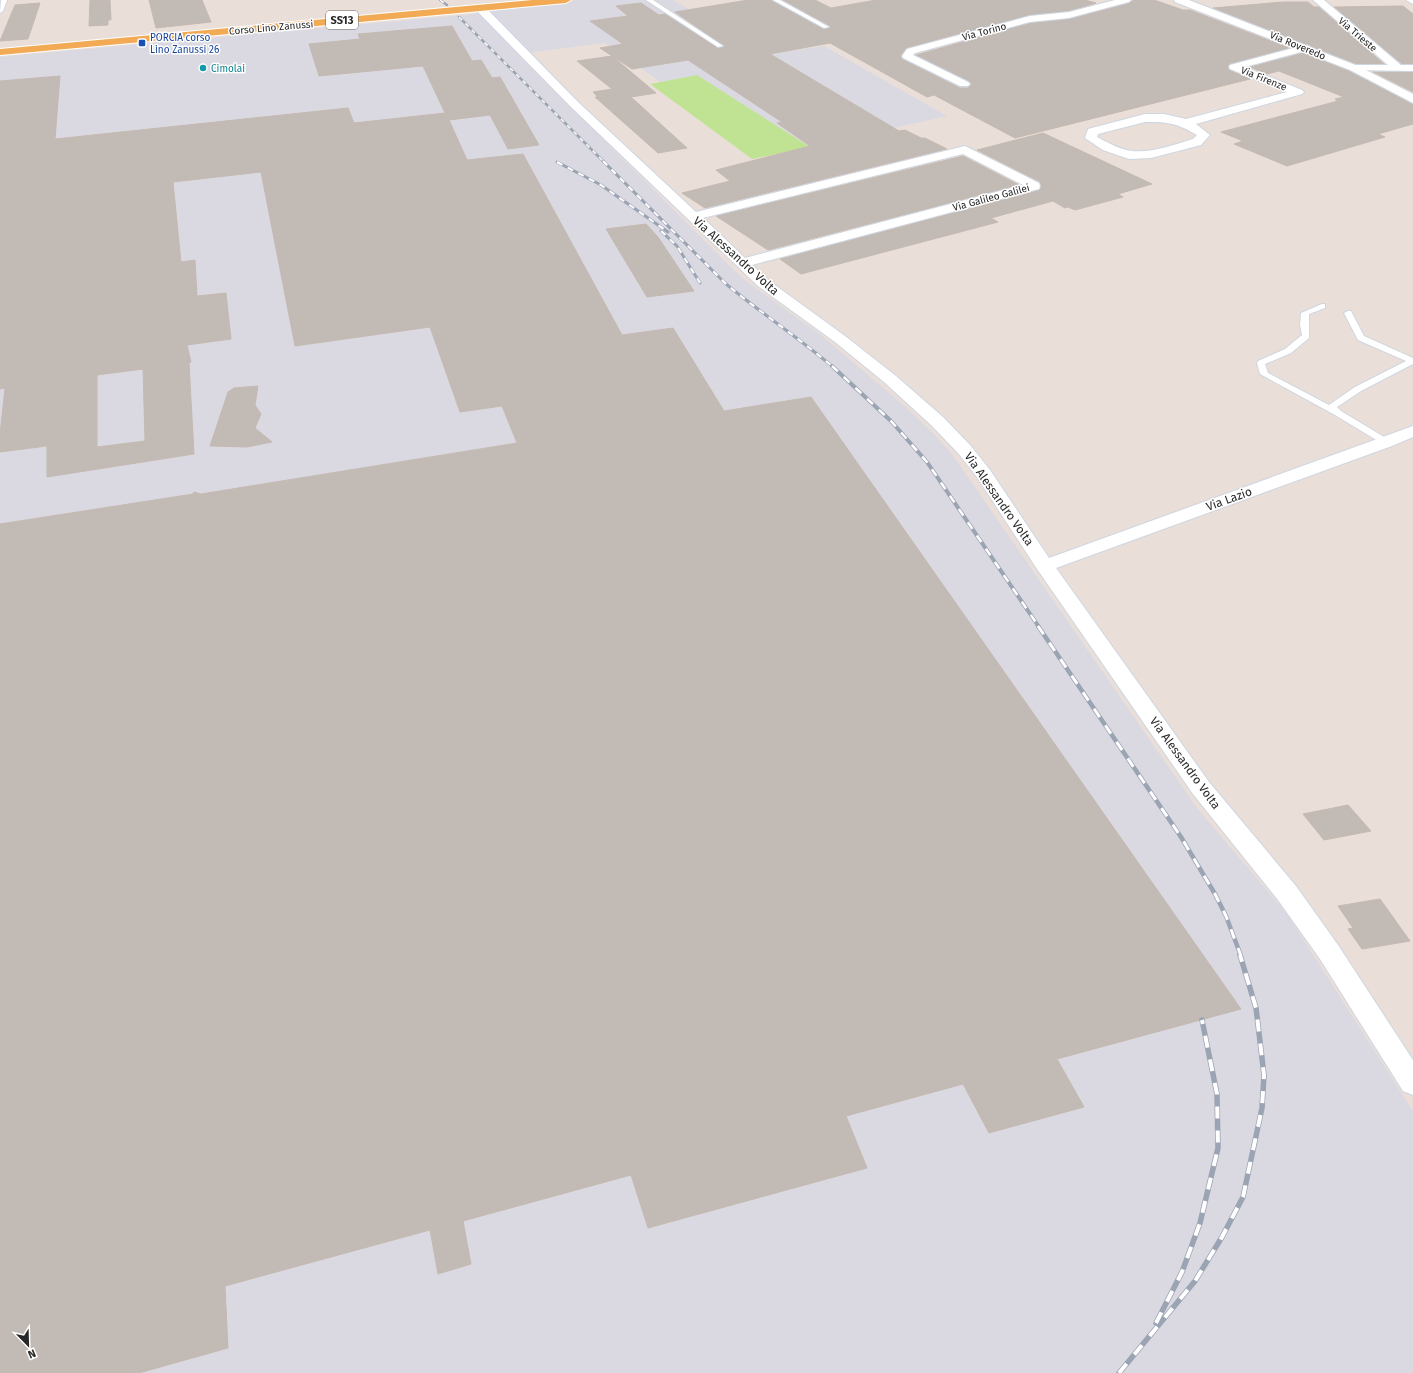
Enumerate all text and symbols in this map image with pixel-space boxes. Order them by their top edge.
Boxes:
road number: SS13 [326,11,358,29]
street label: Via Trieste [1335,15,1379,54]
street label: Corso Lino Zanussi [228,18,314,38]
street label: Via Torino [961,20,1008,44]
street label: Via Roveredo [1268,29,1328,63]
place label: PORCIA corso Lino Zanussi 26 [150,32,219,56]
marker: PORCIA corso Lino Zanussi 26 [137,38,147,48]
marker: Cimolai [198,63,208,73]
place label: Cimolai [211,63,245,75]
street label: Via Firenze [1239,64,1288,94]
street label: Via Galileo Galilei [951,182,1031,214]
street label: Via Alessandro Volta [690,214,782,298]
street label: Via Alessandro Volta [962,450,1036,548]
street label: Via Lazio [1204,484,1254,514]
street label: Via Alessandro Volta [1147,714,1223,812]
north arrow [8,1325,48,1365]
text: N [26,1346,38,1361]

